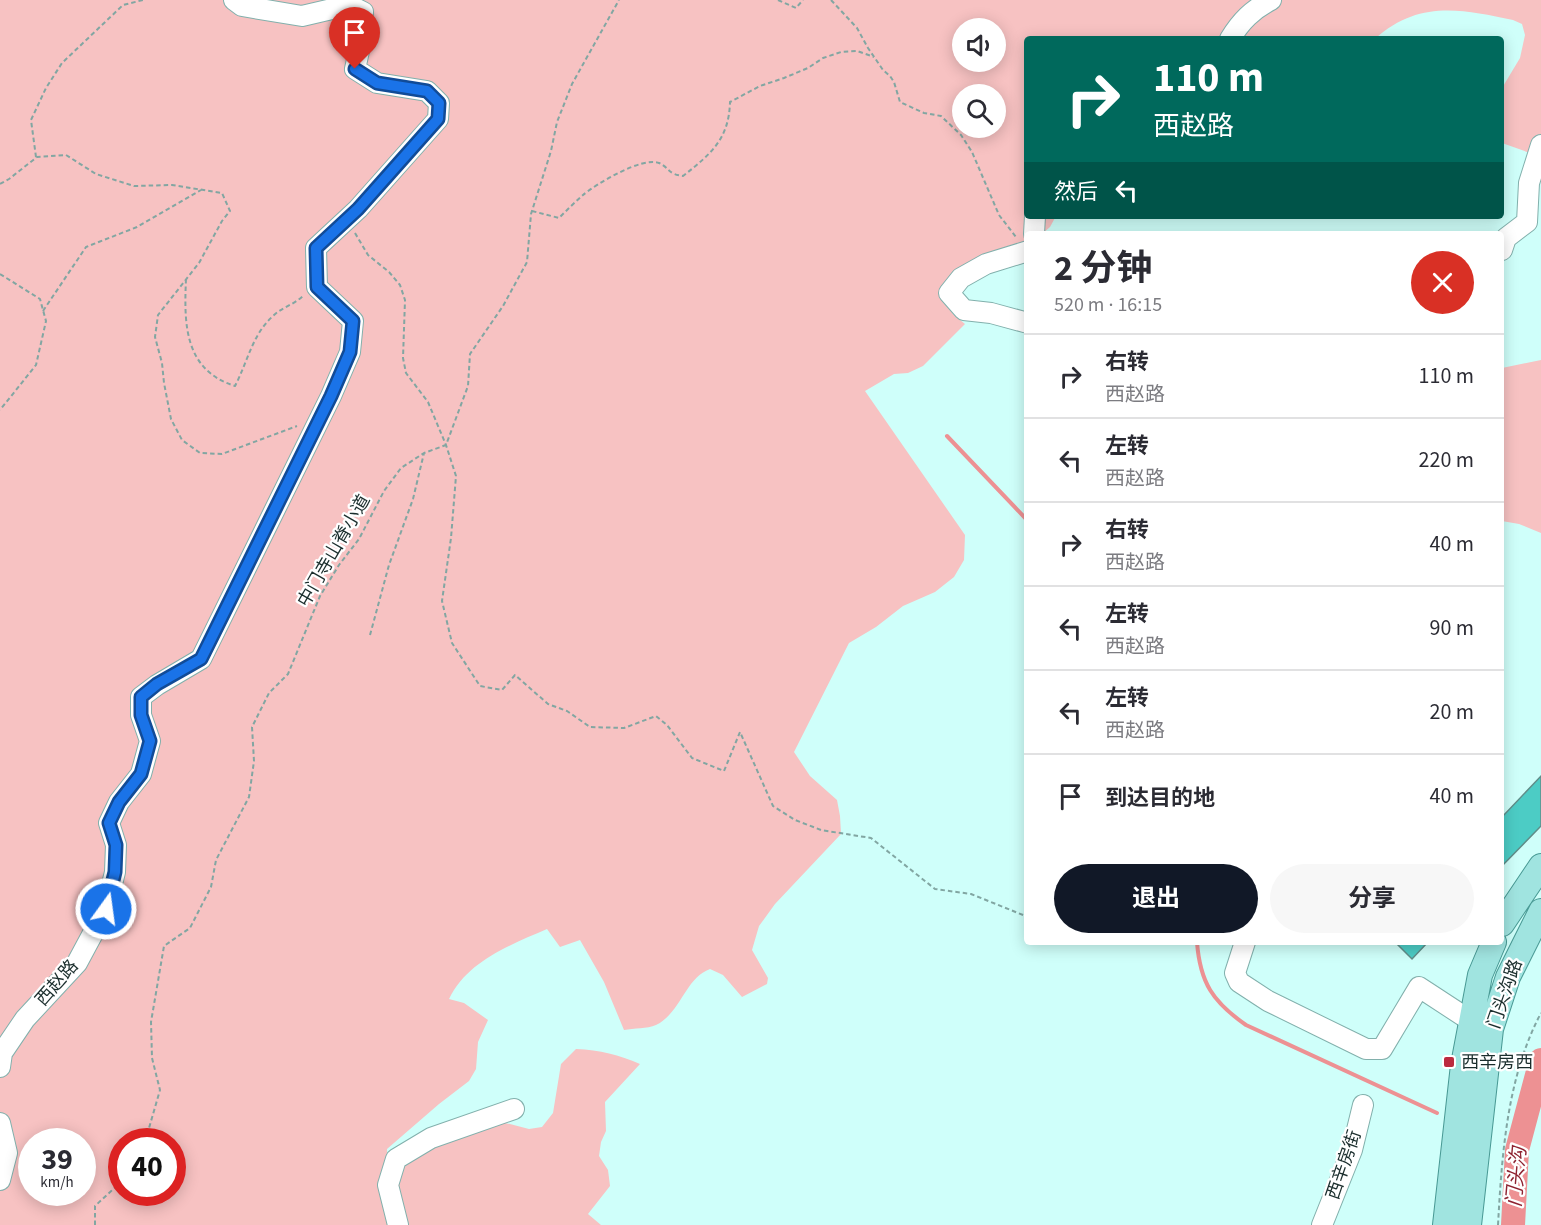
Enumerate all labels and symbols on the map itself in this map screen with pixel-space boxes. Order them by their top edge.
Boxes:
pin [329,7,380,69]
street label: 中门寺山脊小道 [292,490,376,612]
position arrow [74,877,138,941]
street label: 西赵路 [30,954,84,1012]
street label: 门头沟路 [1481,956,1529,1032]
place label: 西辛房西 [1461,1050,1533,1075]
marker: 西辛房西 [1442,1055,1456,1069]
street label: 西辛房街 [1320,1127,1368,1203]
speed limit sign: 40 [108,1128,186,1206]
water label: 门头沟 [1500,1144,1534,1208]

